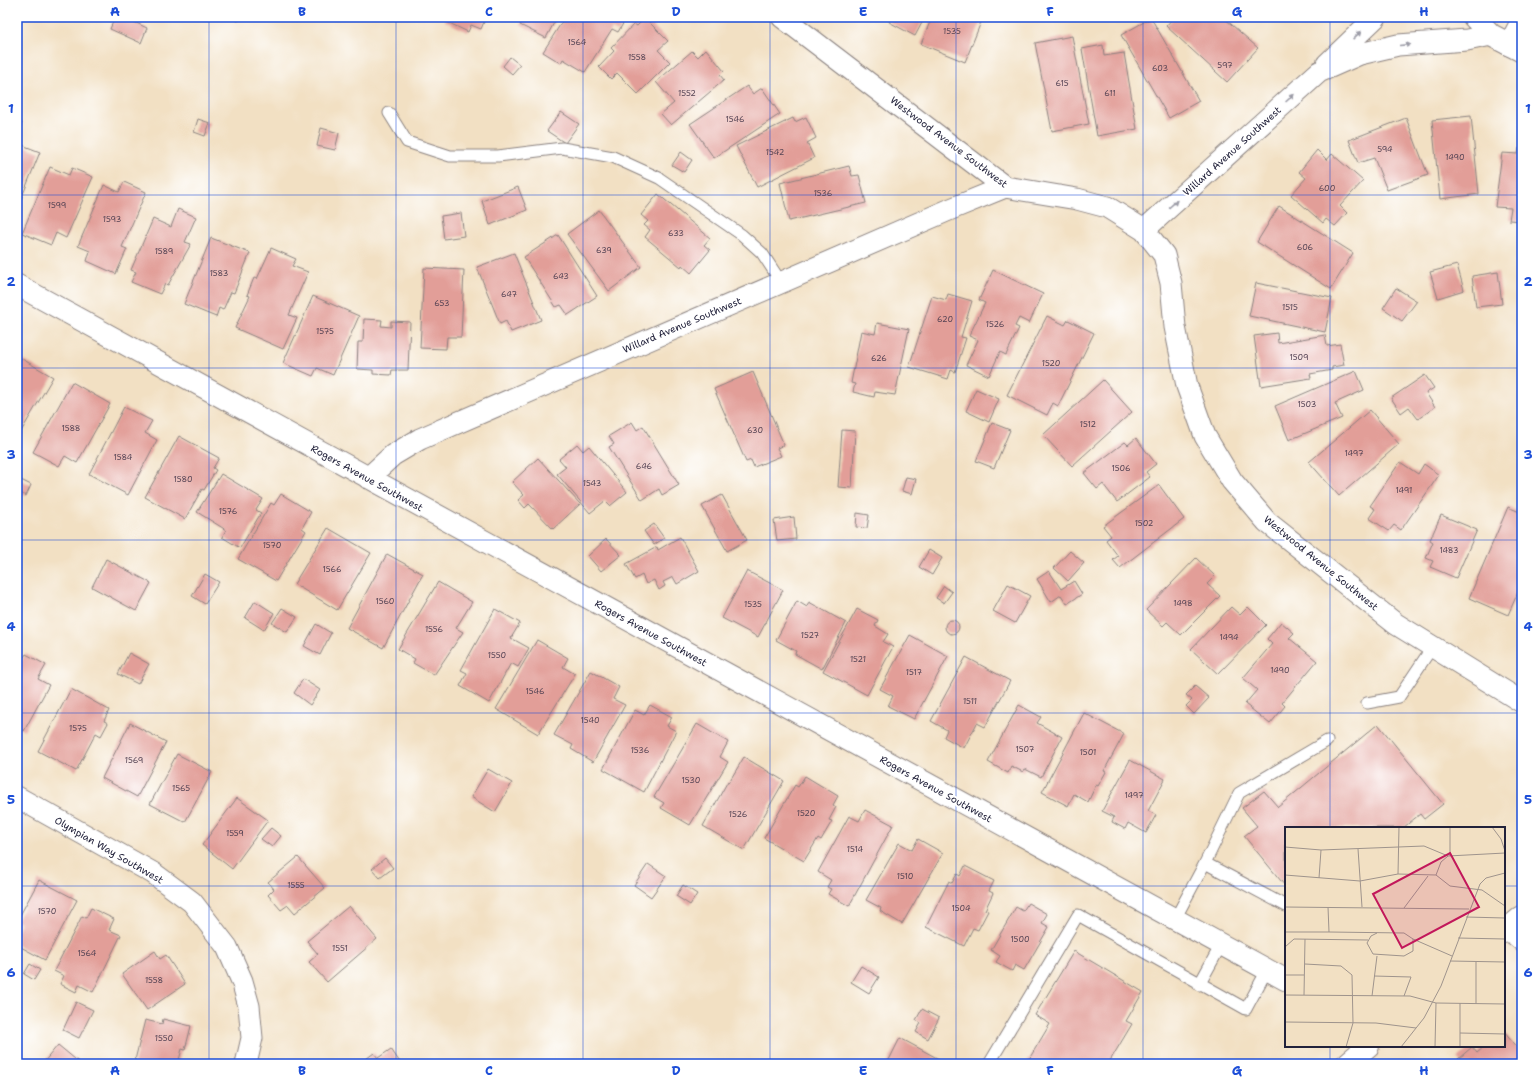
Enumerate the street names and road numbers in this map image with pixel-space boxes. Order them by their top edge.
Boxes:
street label: Westwood Avenue Southwest [888,94,1010,190]
street label: Willard Avenue Southwest [1180,103,1284,199]
street label: Willard Avenue Southwest [621,294,743,356]
street label: Rogers Avenue Southwest [309,442,425,514]
street label: Westwood Avenue Southwest [1261,513,1381,613]
street label: Rogers Avenue Southwest [593,597,709,669]
street label: Rogers Avenue Southwest [878,753,994,825]
street label: Olympian Way Southwest [52,814,166,886]

